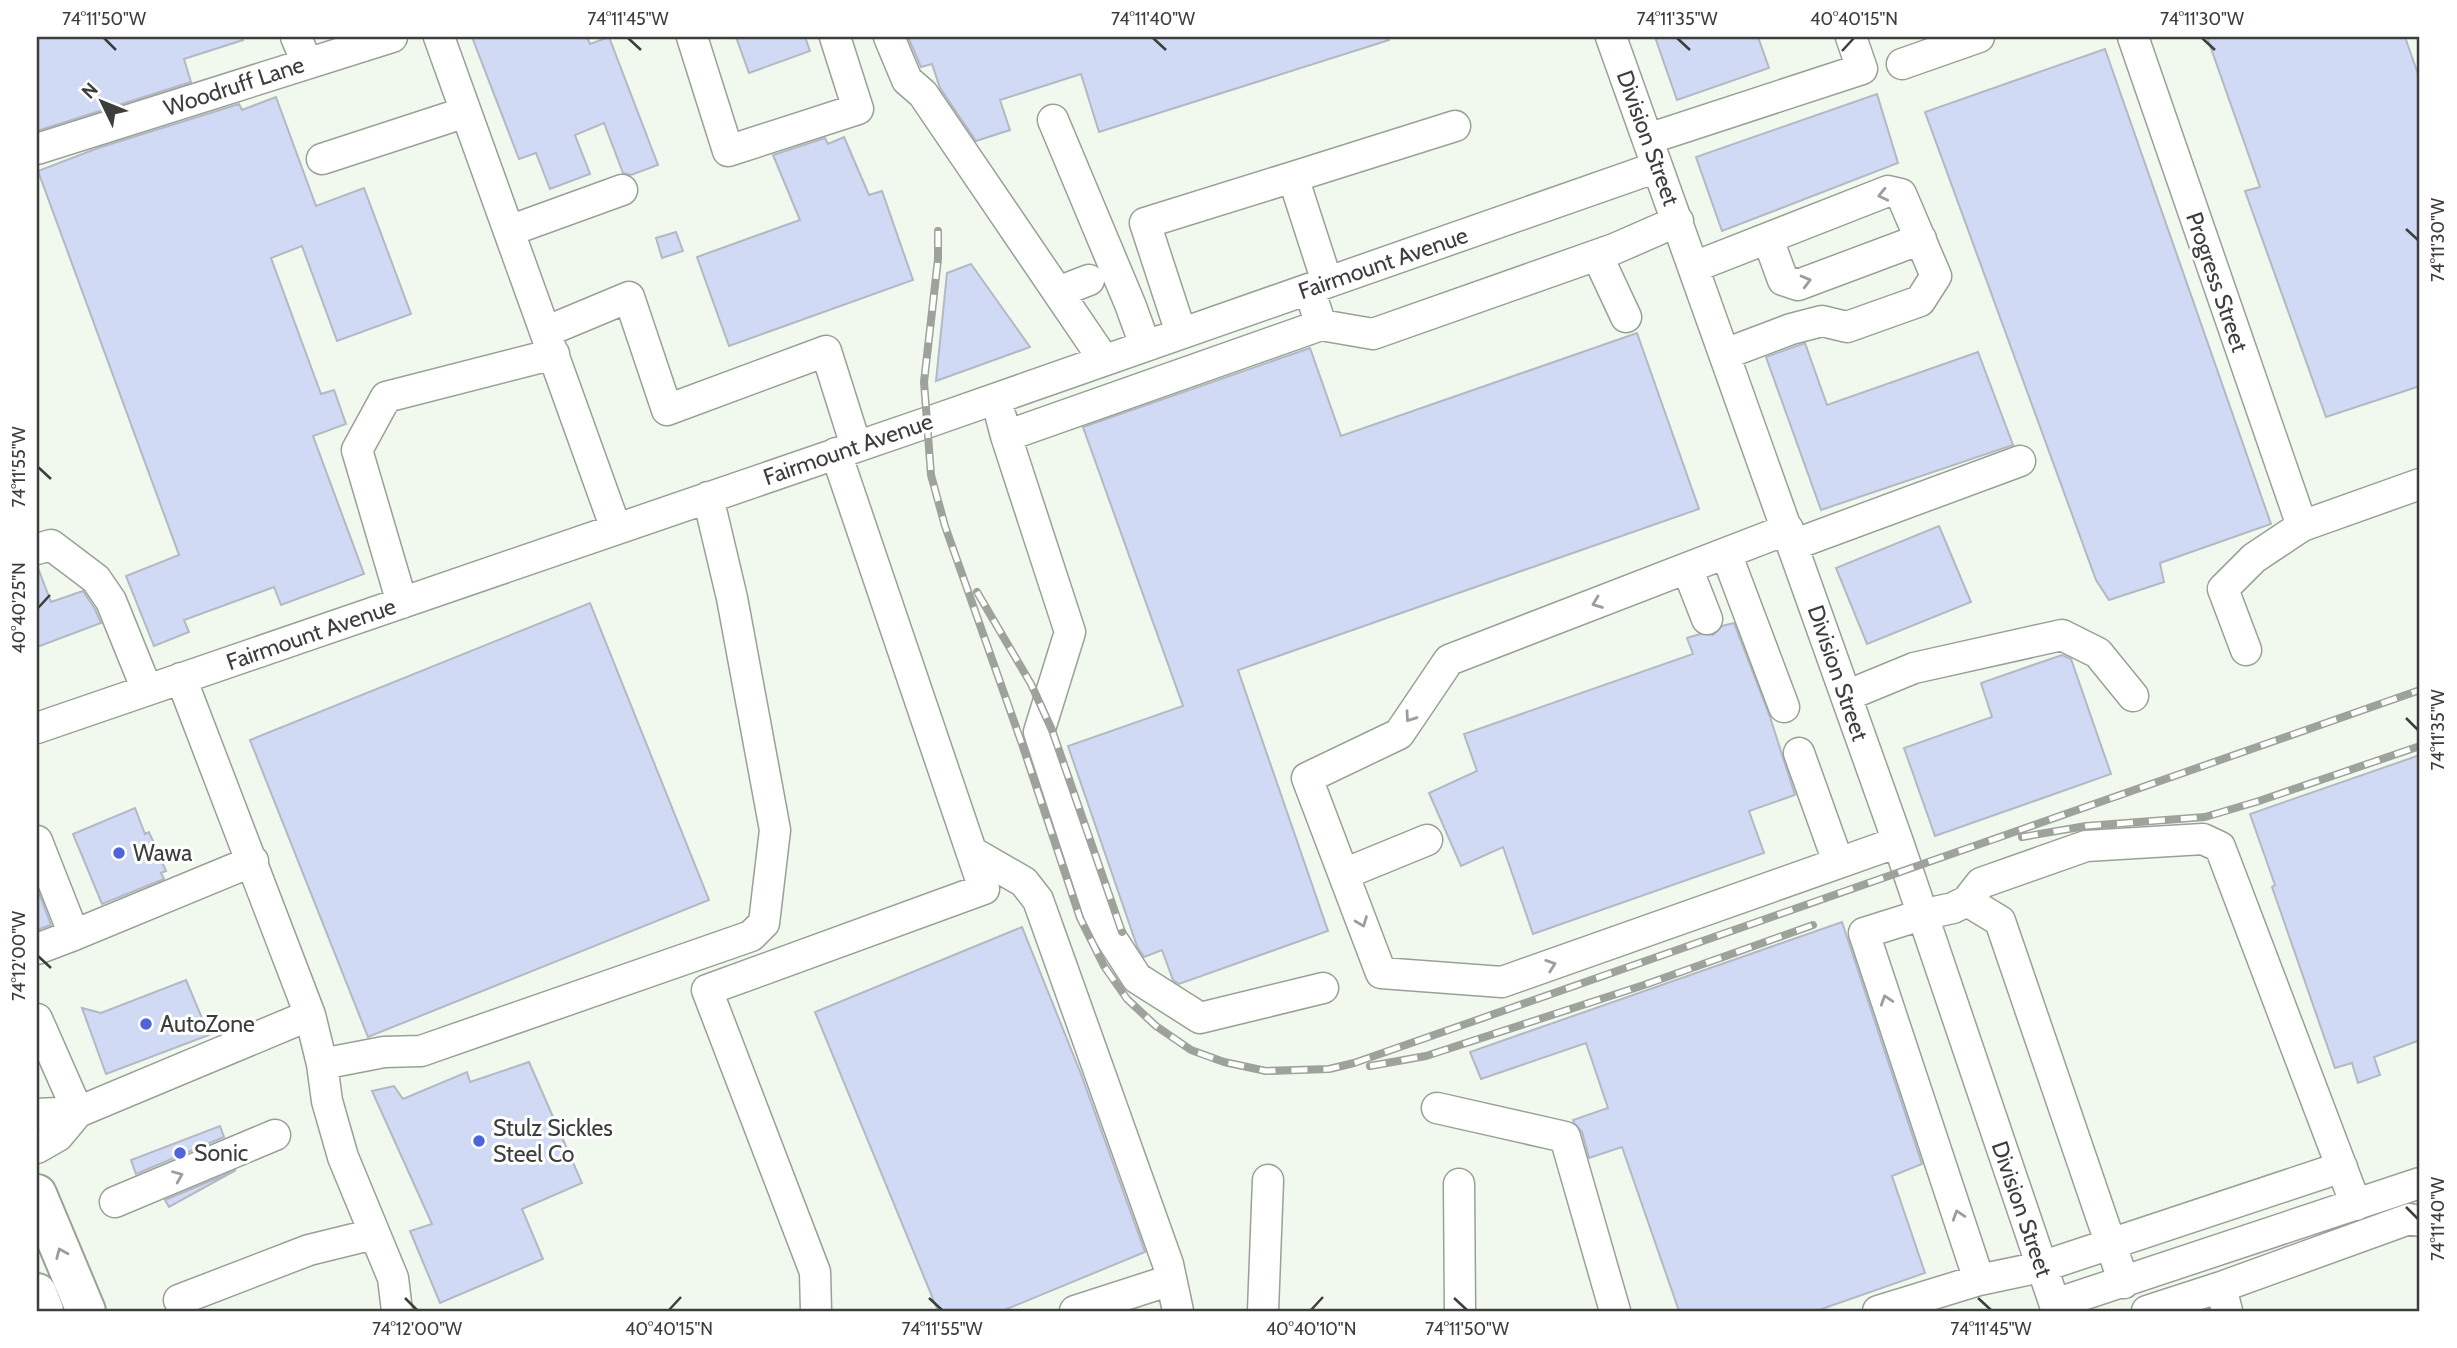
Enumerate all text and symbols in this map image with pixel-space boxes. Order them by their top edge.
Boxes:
text: 74°11'50"W [62,8,146,30]
text: 74°11'45"W [587,8,669,30]
text: 74°11'40"W [1111,8,1195,30]
text: 74°11'35"W [1636,8,1718,30]
text: 40°40'15"N [1810,8,1898,30]
text: 74°11'30"W [2160,8,2244,30]
street label: Woodruff Lane [160,50,308,122]
north arrow [66,66,136,136]
street label: Division Street [1611,67,1685,210]
text: N [77,78,103,104]
one-way arrow [1878,187,1890,202]
text: 74°11'30"W [2427,198,2449,282]
street label: Progress Street [2180,208,2254,356]
street label: Fairmount Avenue [1295,221,1472,305]
one-way arrow [1799,274,1811,289]
street label: Fairmount Avenue [760,407,937,491]
text: 74°11'55"W [8,426,30,508]
text: 40°40'25"N [8,562,30,654]
street label: Fairmount Avenue [223,592,400,676]
one-way arrow [1592,594,1604,608]
street label: Division Street [1802,601,1874,745]
text: 74°11'35"W [2427,689,2449,771]
one-way arrow [1406,709,1418,722]
place label: Wawa [133,839,192,867]
marker: Wawa [111,845,127,861]
text: 74°12'00"W [8,911,30,1001]
one-way arrow [1354,916,1368,928]
one-way arrow [1544,959,1556,973]
one-way arrow [1880,994,1894,1006]
place label: AutoZone [160,1010,255,1038]
marker: AutoZone [138,1016,154,1032]
place label: Stulz Sickles Steel Co [493,1114,613,1168]
marker: Stulz Sickles Steel Co [471,1133,487,1149]
street label: Division Street [1986,1137,2058,1281]
place label: Sonic [194,1139,248,1167]
marker: Sonic [172,1145,188,1161]
one-way arrow [171,1170,183,1184]
text: 74°11'40"W [2427,1177,2449,1261]
one-way arrow [1952,1210,1966,1222]
one-way arrow [56,1247,70,1259]
text: 74°12'00"W [372,1318,462,1340]
text: 40°40'15"N [625,1318,713,1340]
text: 74°11'55"W [901,1318,983,1340]
text: 40°40'10"N [1266,1318,1356,1340]
text: 74°11'50"W [1425,1318,1509,1340]
text: 74°11'45"W [1950,1318,2032,1340]

